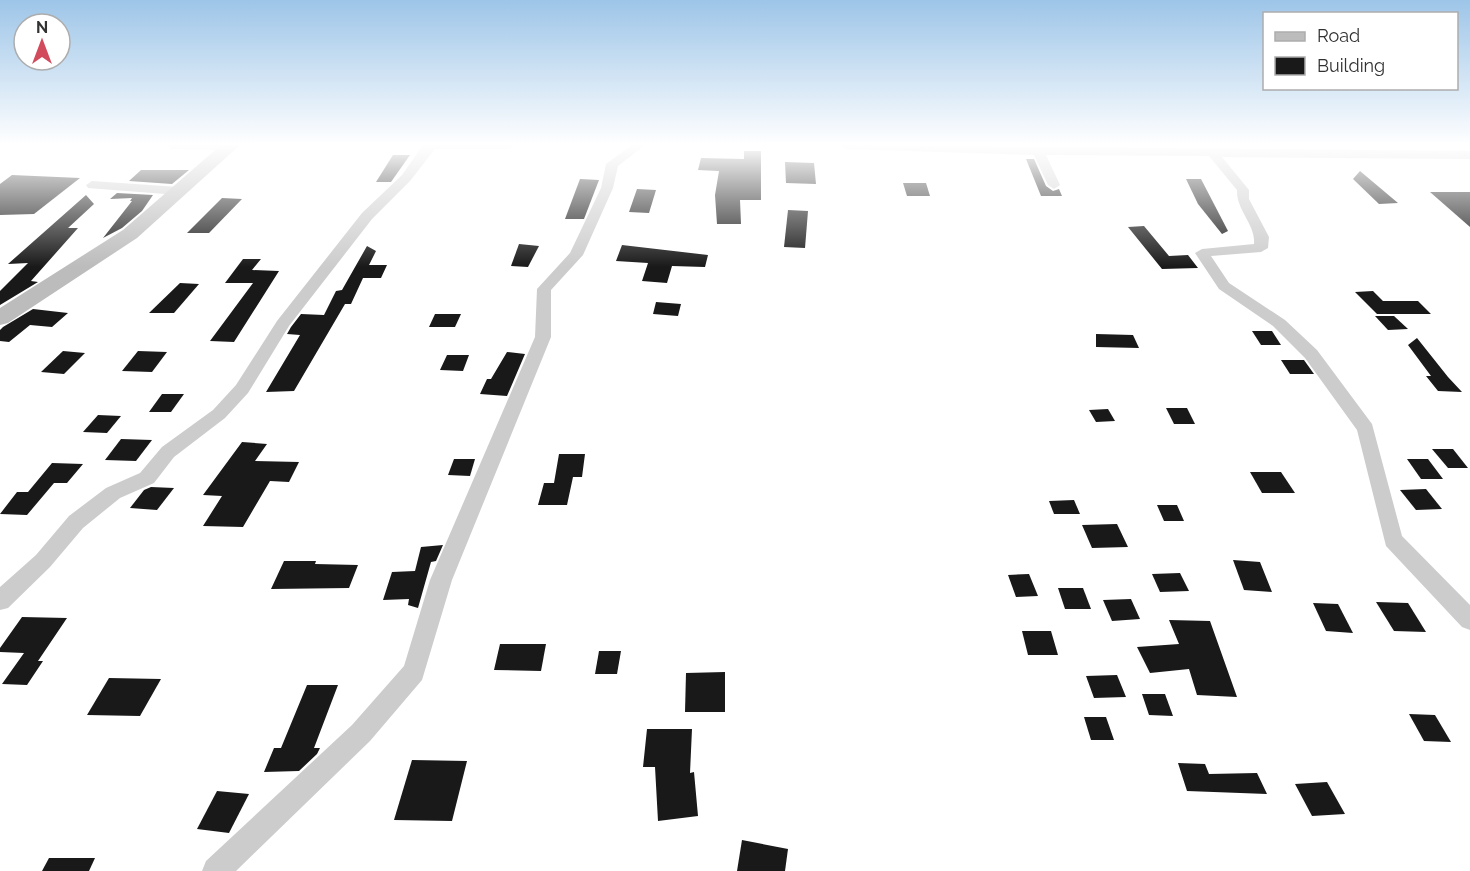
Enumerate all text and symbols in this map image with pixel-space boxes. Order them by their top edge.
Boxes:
north arrow [12,12,72,72]
legend [1263,12,1458,90]
text: N [36,18,48,37]
text: Road [1317,25,1360,46]
text: Building [1317,55,1385,76]

